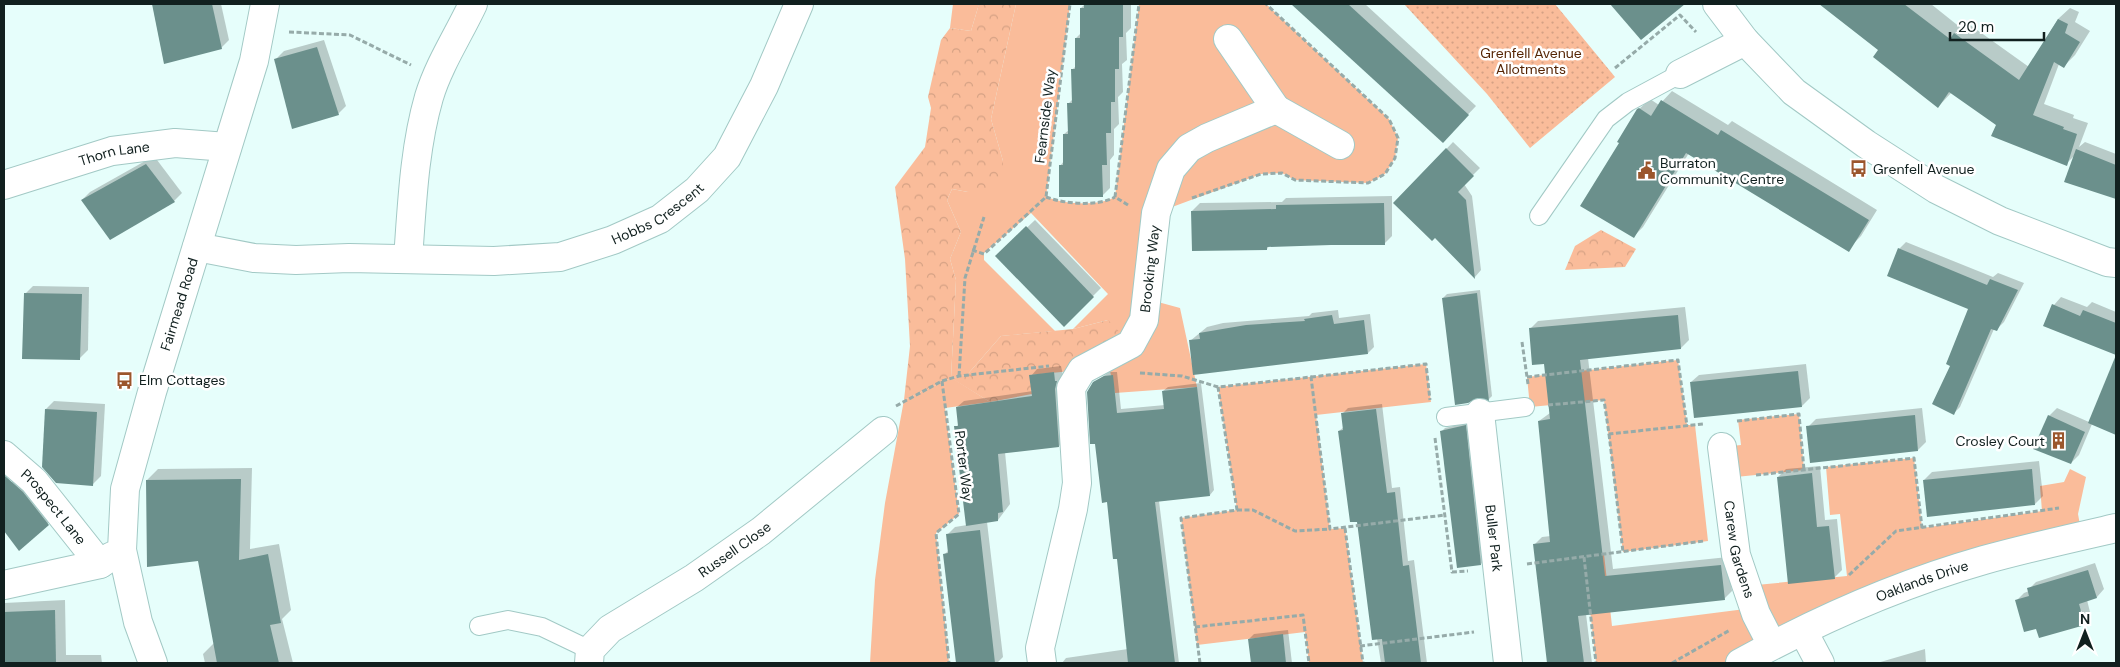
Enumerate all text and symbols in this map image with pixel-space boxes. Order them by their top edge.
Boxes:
scale bar [1950,10,2044,42]
text: 20 m [1958,17,1994,37]
park label: Grenfell Avenue Allotments [1480,44,1582,78]
street label: Fearnside Way [1030,68,1060,164]
street label: Thorn Lane [77,137,151,170]
place label: Burraton Community Centre [1660,154,1784,188]
bus stop icon: Grenfell Avenue [1849,159,1869,179]
place label: Grenfell Avenue [1873,160,1975,178]
public building icon: Burraton Community Centre [1636,161,1656,181]
street label: Hobbs Crescent [609,179,708,249]
street label: Brooking Way [1136,224,1164,313]
street label: Fairmead Road [156,256,202,353]
bus stop icon: Elm Cottages [115,370,135,390]
place label: Elm Cottages [139,371,225,389]
street label: Porter Way [951,429,977,503]
building icon: Crosley Court [2049,431,2069,451]
place label: Crosley Court [1955,432,2045,450]
street label: Prospect Lane [17,465,90,548]
street label: Carew Gardens [1720,500,1759,600]
street label: Buller Park [1481,504,1507,573]
street label: Russell Close [695,518,775,581]
street label: Oaklands Drive [1873,556,1971,606]
north arrow [2060,607,2110,657]
text: N [2080,610,2090,628]

